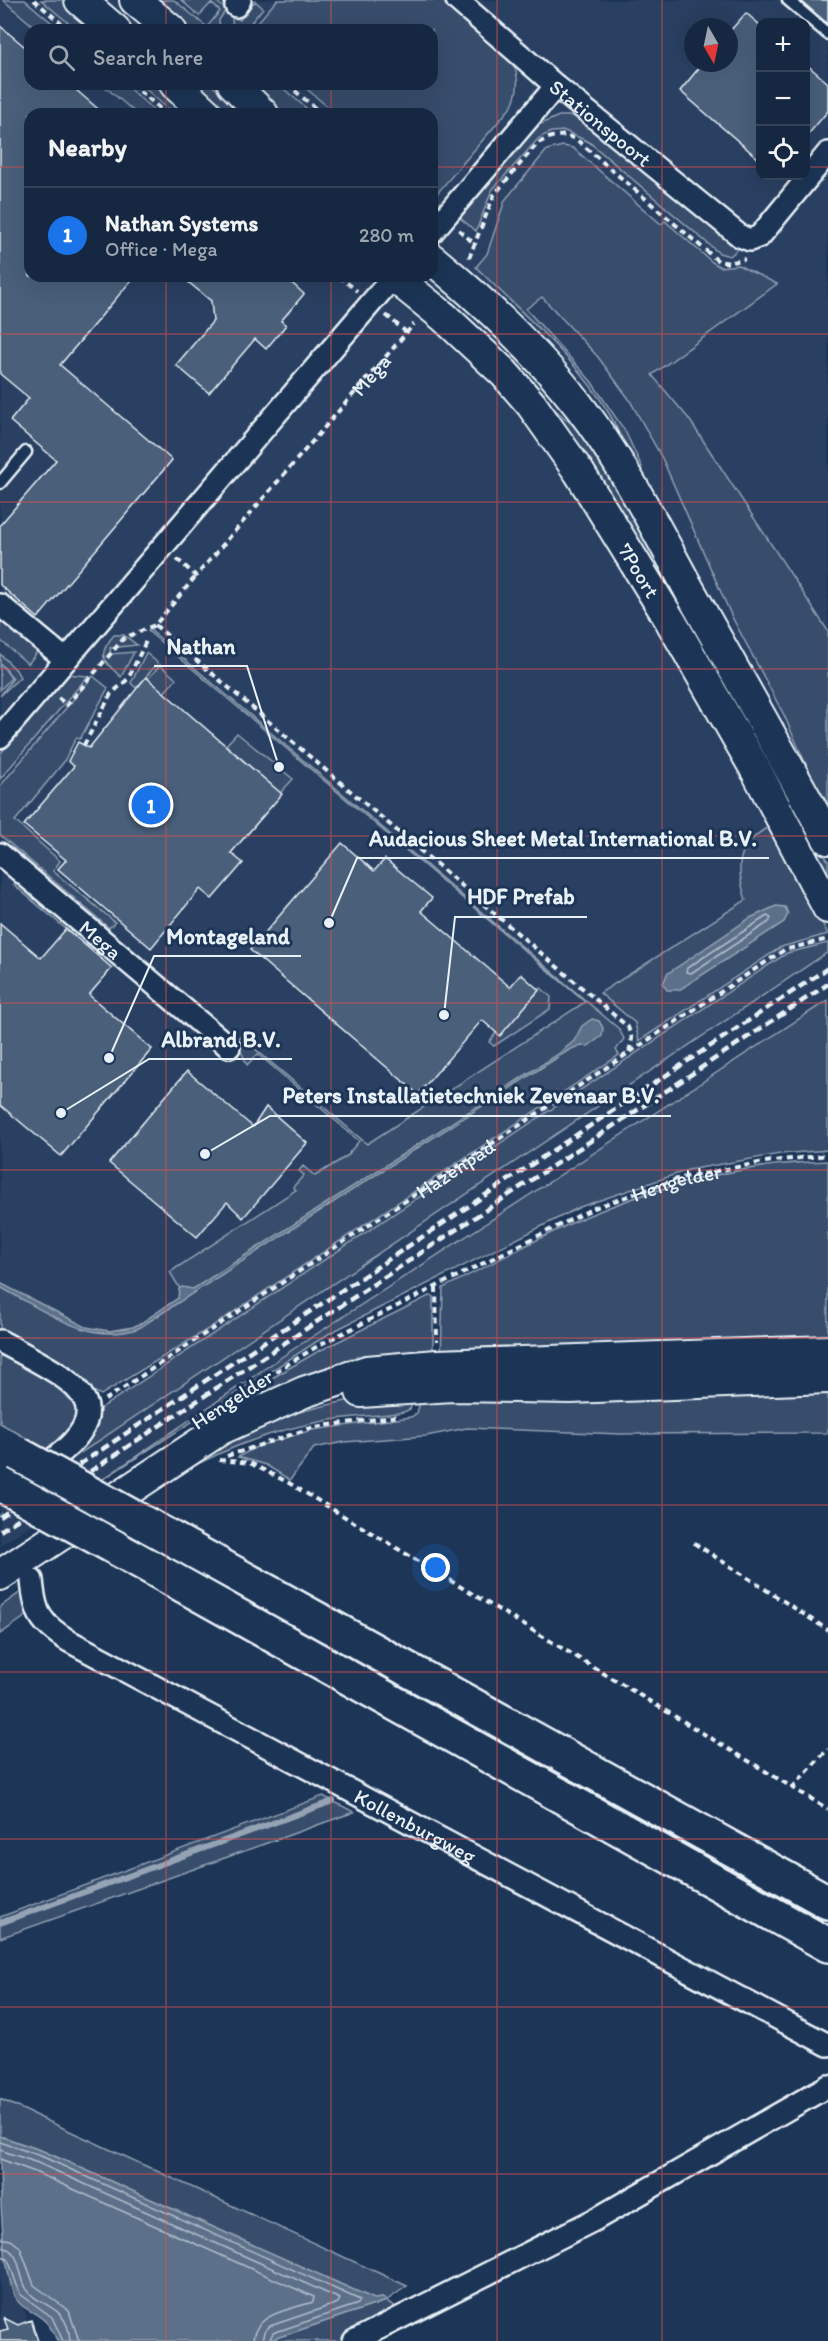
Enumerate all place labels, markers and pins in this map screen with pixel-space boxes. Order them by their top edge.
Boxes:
callout: Nathan [154,626,247,666]
pin: 1 [132,782,170,828]
callout: Audacious Sheet Metal International B.V. [357,818,769,858]
callout: HDF Prefab [455,877,587,917]
callout: Montageland [154,916,301,956]
callout: Albrand B.V. [149,1019,292,1059]
callout: Peters Installatietechniek Zevenaar B.V. [270,1076,671,1116]

